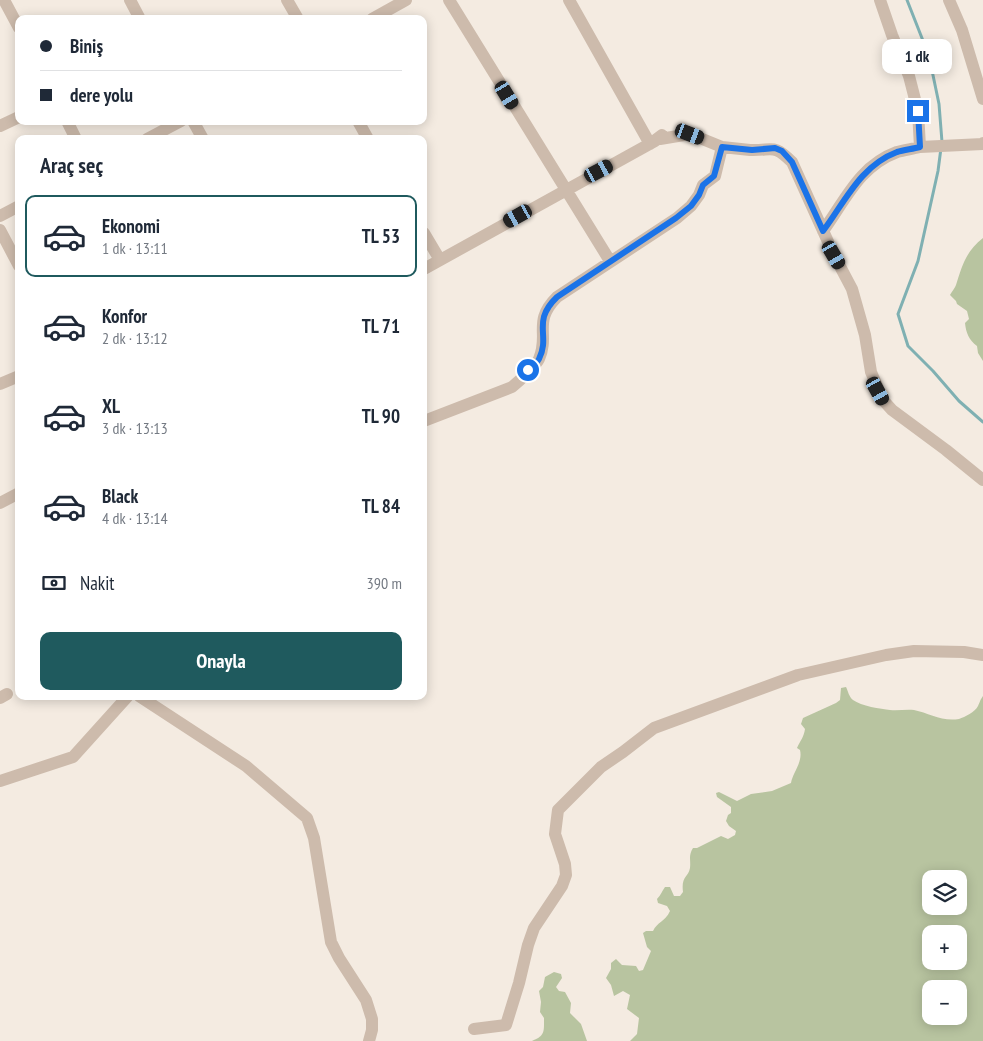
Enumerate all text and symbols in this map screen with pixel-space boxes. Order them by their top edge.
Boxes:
text: Biniş [70,34,103,58]
callout: 1 dk [883,38,953,74]
text: 1 dk [905,46,929,66]
car [492,78,521,112]
text: dere yolu [70,83,133,107]
route end [907,100,929,122]
car [673,122,706,146]
text: Araç seç [40,151,103,179]
car [582,157,615,185]
car [501,202,534,230]
icon: car [42,214,87,259]
text: Ekonomi [102,214,160,238]
text: TL 53 [362,224,400,248]
text: 1 dk · 13:11 [102,238,168,258]
car [820,238,847,272]
icon: car [42,304,87,349]
text: Konfor [102,304,147,328]
text: TL 71 [362,314,400,338]
text: 2 dk · 13:12 [102,328,168,348]
route start [517,359,539,381]
car [864,374,891,408]
icon: car [42,394,87,439]
text: XL [102,394,120,418]
text: TL 90 [362,404,400,428]
text: 3 dk · 13:13 [102,418,168,438]
icon: car [42,484,87,529]
text: Black [102,484,138,508]
text: TL 84 [362,494,400,518]
text: 4 dk · 13:14 [102,508,168,528]
icon: cash [40,569,68,597]
text: Nakit [80,571,115,595]
text: 390 m [367,573,402,593]
button: Onayla [40,632,402,690]
map controls [922,870,967,1025]
button: layers [922,870,967,915]
button: + [922,925,967,970]
button: − [922,980,967,1025]

